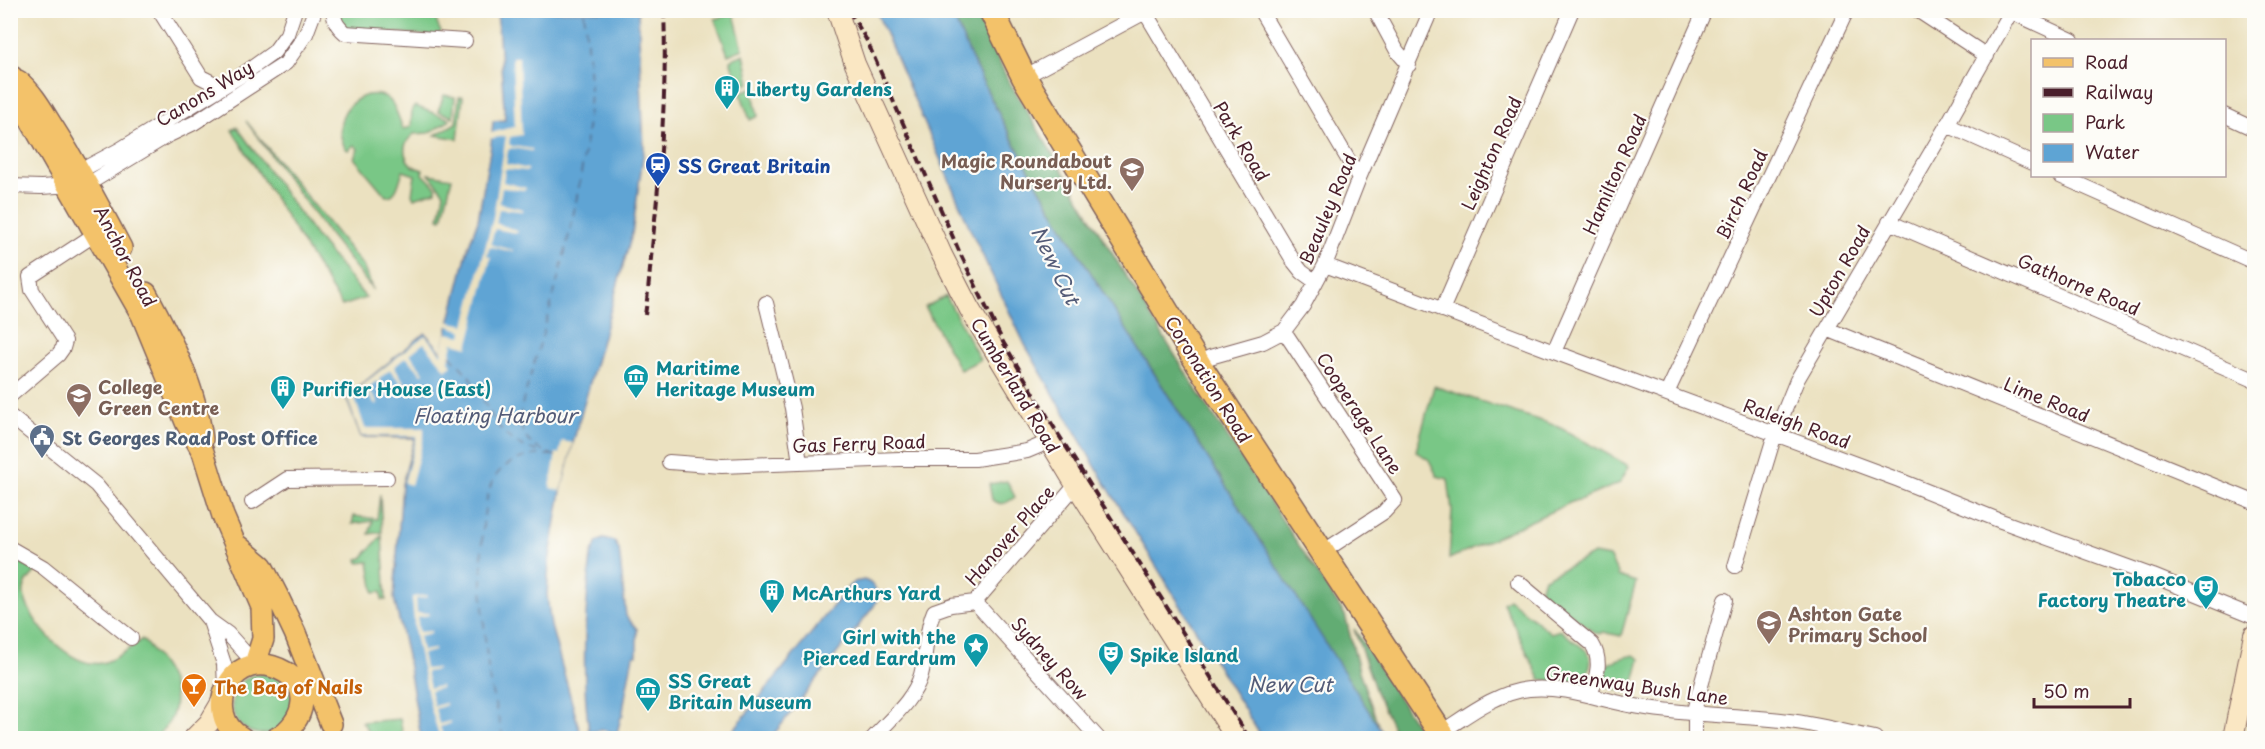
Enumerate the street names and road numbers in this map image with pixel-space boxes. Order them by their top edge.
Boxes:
street label: Canons Way [150,53,258,133]
street label: Leighton Road [1454,92,1528,214]
street label: Park Road [1207,96,1277,186]
street label: Hamilton Road [1575,109,1653,239]
street label: Birch Road [1708,145,1774,243]
street label: Beauley Road [1291,149,1363,269]
street label: Anchor Road [88,201,164,311]
street label: Upton Road [1802,220,1876,322]
street label: Gathorne Road [2014,246,2144,322]
street label: Coronation Road [1159,310,1259,448]
street label: Cumberland Road [965,312,1067,458]
street label: Cooperage Lane [1310,347,1410,479]
street label: Lime Road [2000,370,2094,428]
street label: Raleigh Road [1740,391,1854,455]
street label: Gas Ferry Road [792,427,926,459]
street label: Hanover Place [958,479,1060,591]
street label: Sydney Row [1005,610,1095,706]
street label: Greenway Bush Lane [1544,659,1730,711]

